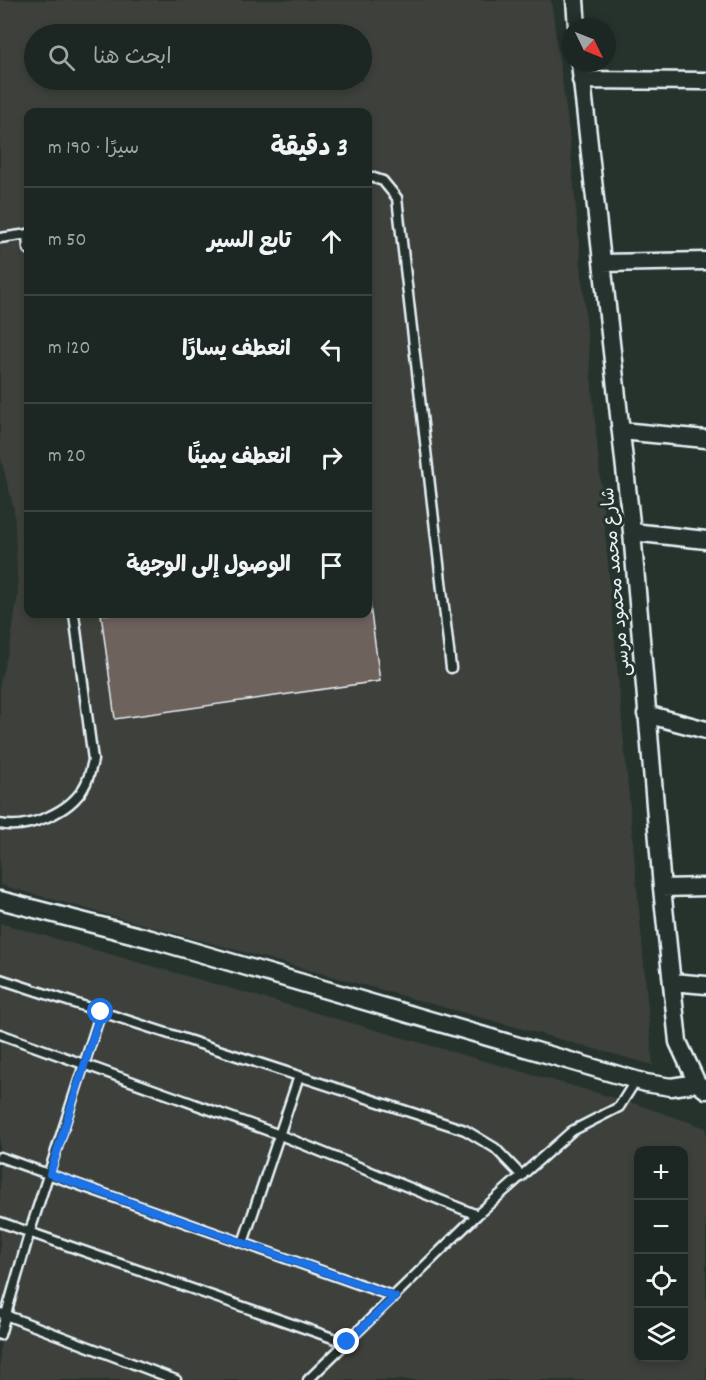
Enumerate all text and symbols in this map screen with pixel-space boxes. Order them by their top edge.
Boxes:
north arrow [562,18,616,72]
search box [24,24,372,90]
icon: search [45,41,78,74]
text: ابحث هنا [93,43,172,74]
text: 3 دقيقة [271,131,348,168]
text: سيرًا · 190 m [48,135,139,163]
icon: ahead [315,225,348,258]
text: 50 m [48,227,87,255]
text: تابع السير [208,227,291,258]
icon: left [315,333,348,366]
text: 120 m [48,335,90,363]
text: انعطف يسارًا [182,335,291,366]
icon: right [315,441,348,474]
text: 20 m [48,443,86,471]
text: انعطف يمينًا [188,443,291,474]
street label: شارع محمد محمود مرسى [597,486,638,677]
icon: arrive [315,549,348,582]
text: الوصول إلى الوجهة [126,551,291,582]
route start [87,998,113,1024]
map controls [634,1146,688,1362]
button: + [634,1146,688,1200]
button: − [634,1200,688,1254]
button: locate [634,1254,688,1308]
button: layers [634,1308,688,1362]
route end [333,1328,359,1354]

